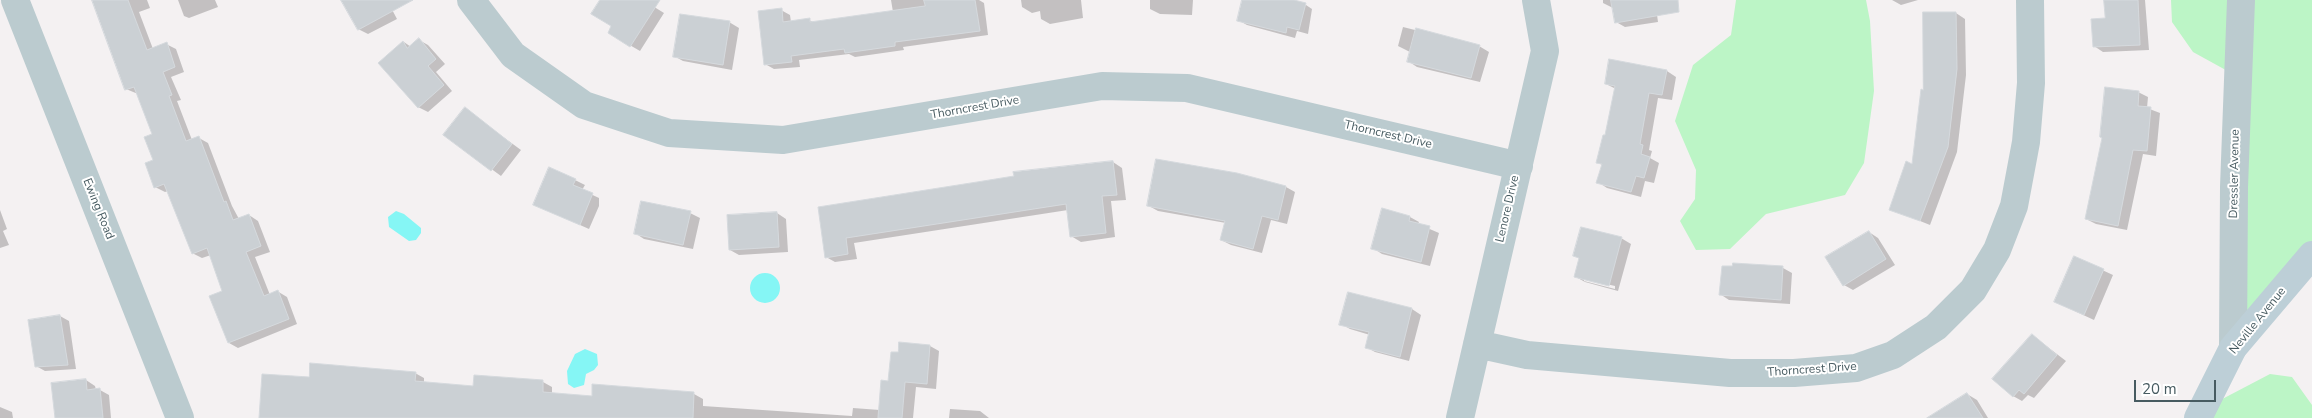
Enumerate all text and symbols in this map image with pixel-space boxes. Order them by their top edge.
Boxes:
street label: Thorncrest Drive [930,93,1020,123]
street label: Thorncrest Drive [1343,118,1433,152]
street label: Dressler Avenue [2227,129,2243,219]
street label: Lenore Drive [1493,174,1523,244]
street label: Ewing Road [79,176,117,242]
street label: Neville Avenue [2227,285,2289,357]
street label: Thorncrest Drive [1767,360,1857,380]
scale bar [2137,370,2220,402]
text: 20 m [2142,379,2177,399]

